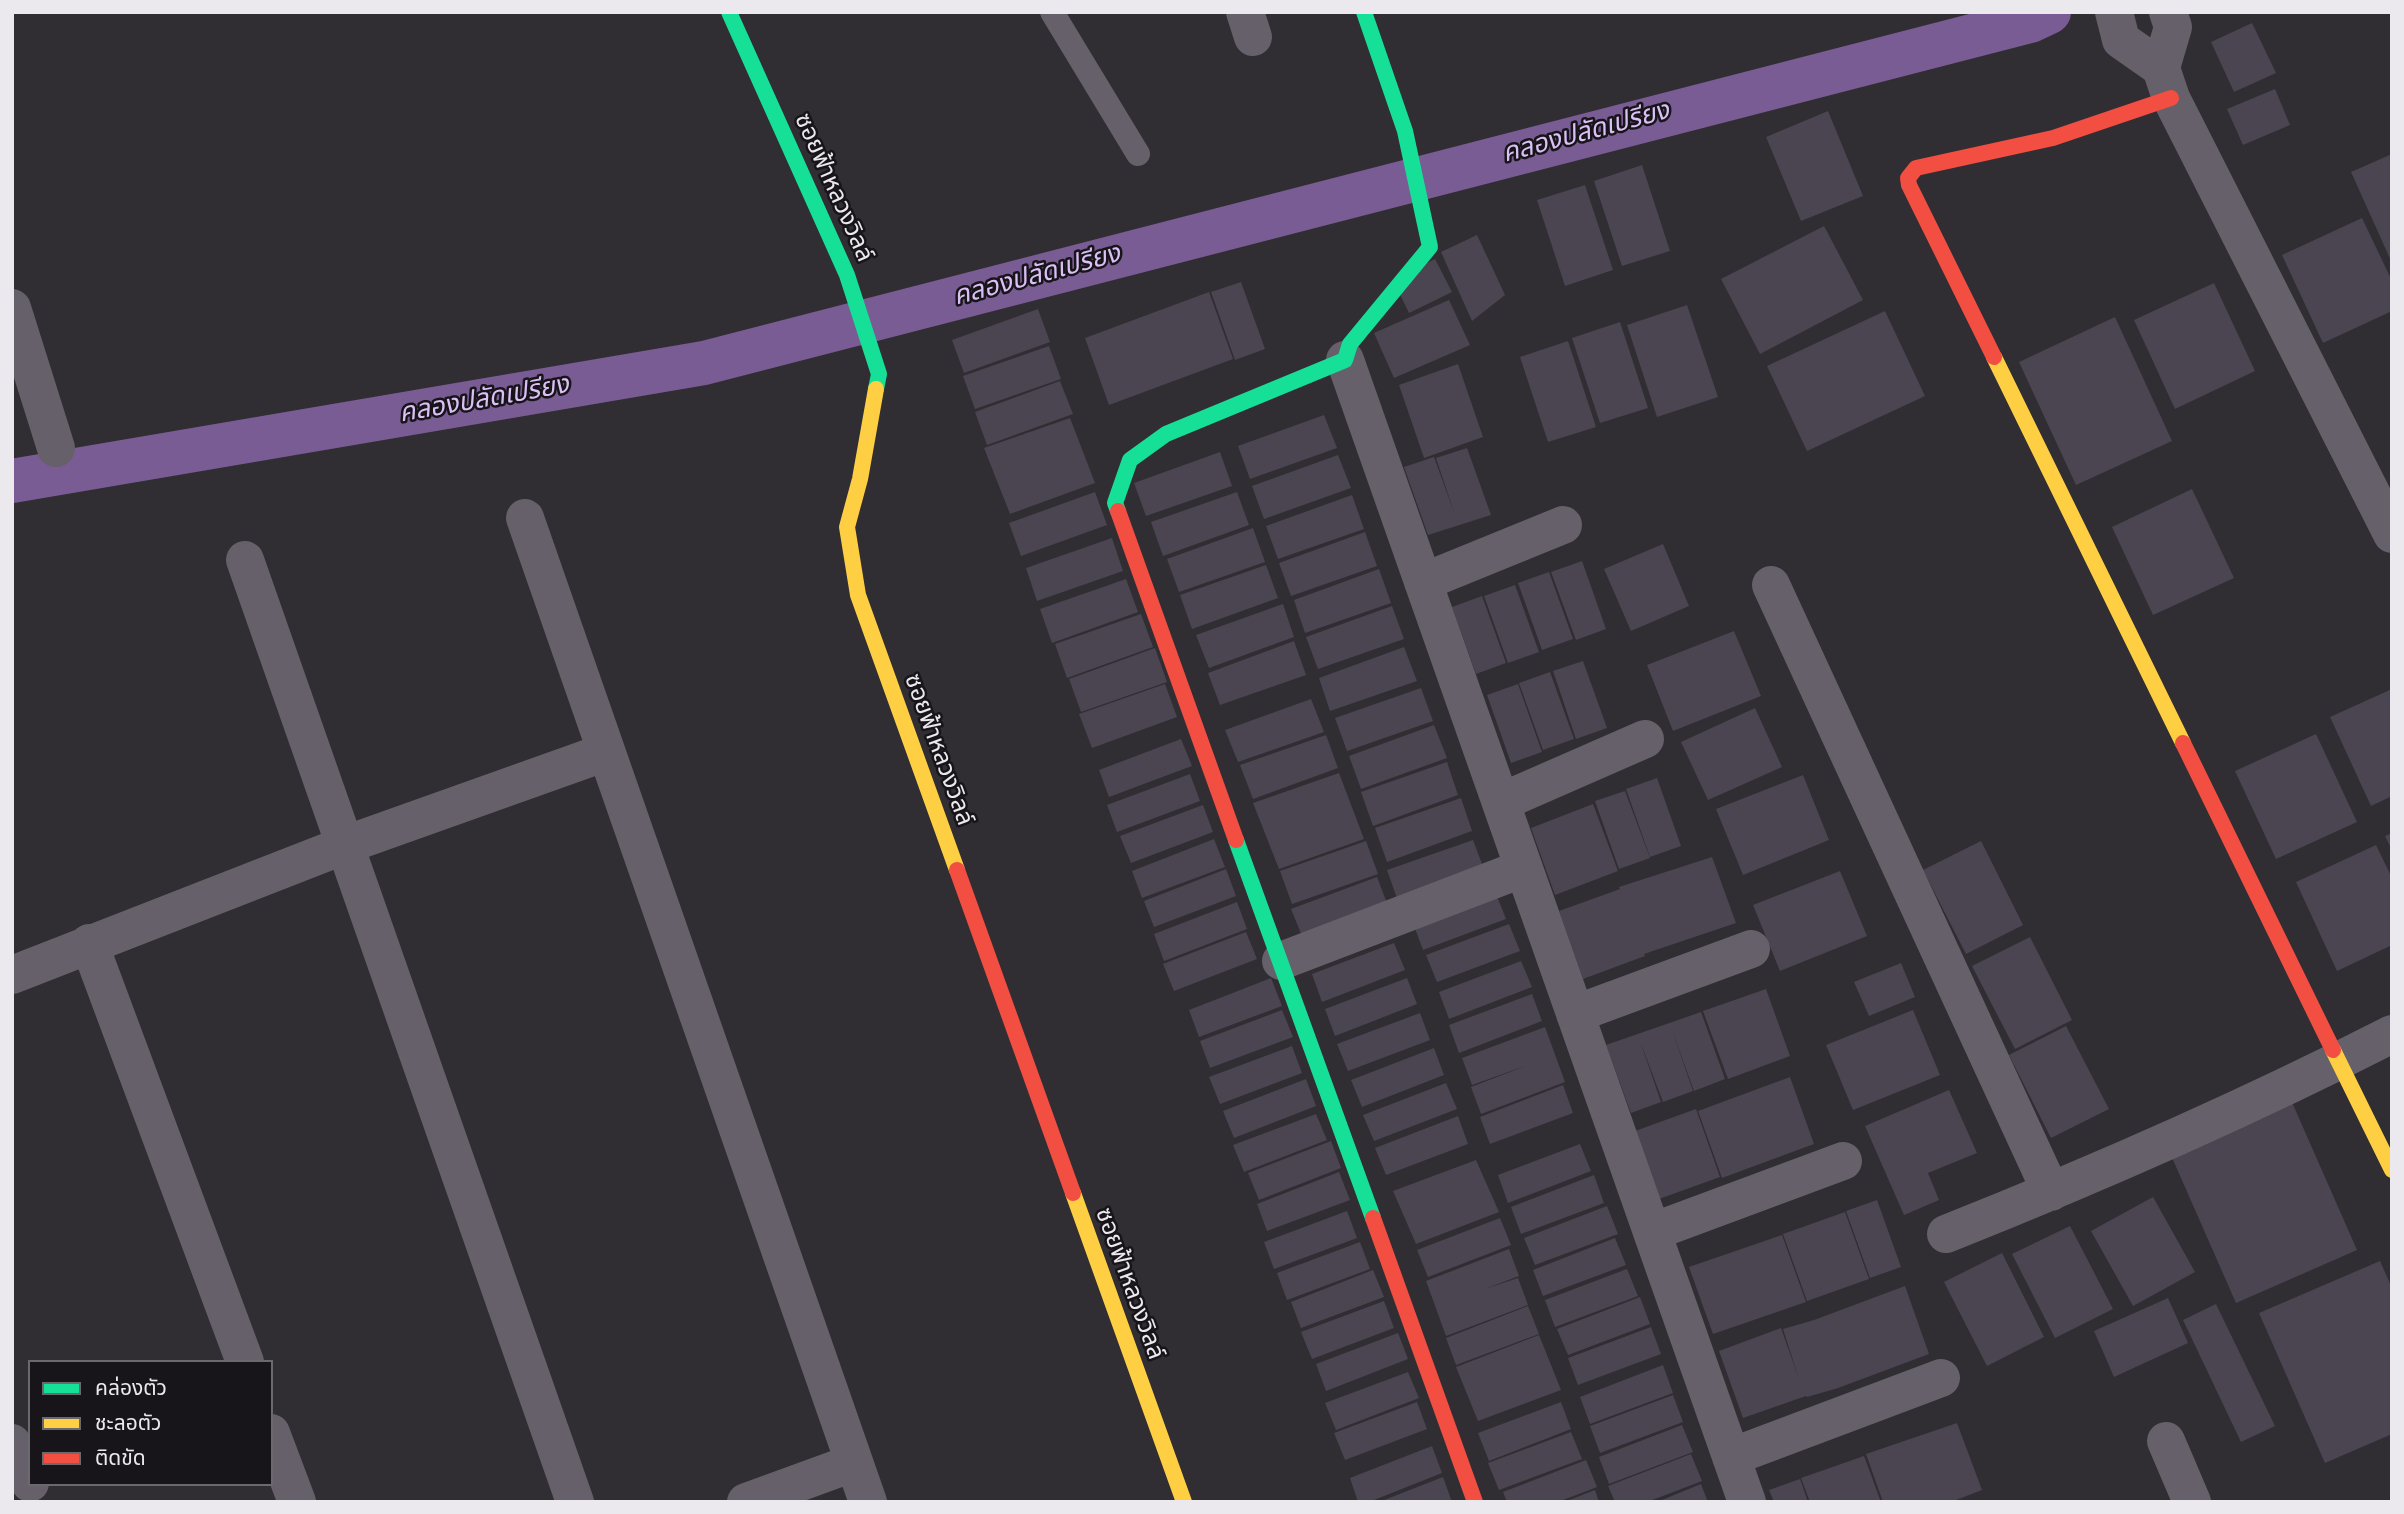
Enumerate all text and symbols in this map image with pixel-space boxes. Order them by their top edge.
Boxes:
water label: คลองปลัดเปรียง [1499,96,1673,170]
street label: ซอยฟ้าหลวงวิลล์ [787,109,879,267]
water label: คลองปลัดเปรียง [950,239,1124,313]
water label: คลองปลัดเปรียง [397,370,571,430]
street label: ซอยฟ้าหลวงวิลล์ [897,670,979,830]
street label: ซอยฟ้าหลวงวิลล์ [1088,1204,1170,1364]
legend [28,1360,273,1486]
text: คล่องตัว [95,1376,167,1400]
text: ชะลอตัว [95,1411,161,1435]
text: ติดขัด [95,1446,146,1470]

